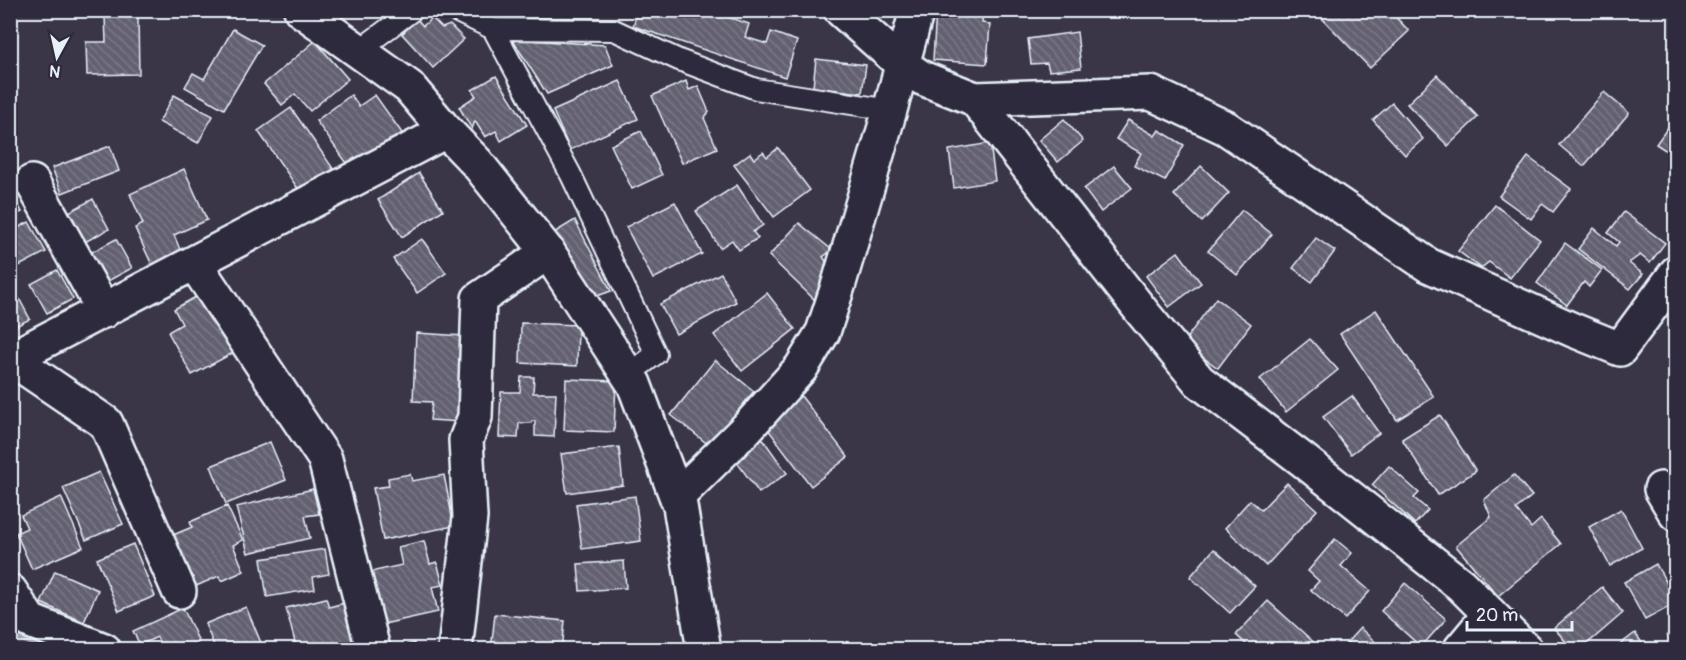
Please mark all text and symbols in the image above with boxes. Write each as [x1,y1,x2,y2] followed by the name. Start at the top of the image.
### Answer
[27,27,87,87] north arrow
[48,60,62,82] text: N
[1467,594,1572,632] scale bar
[1476,604,1518,627] text: 20 m

